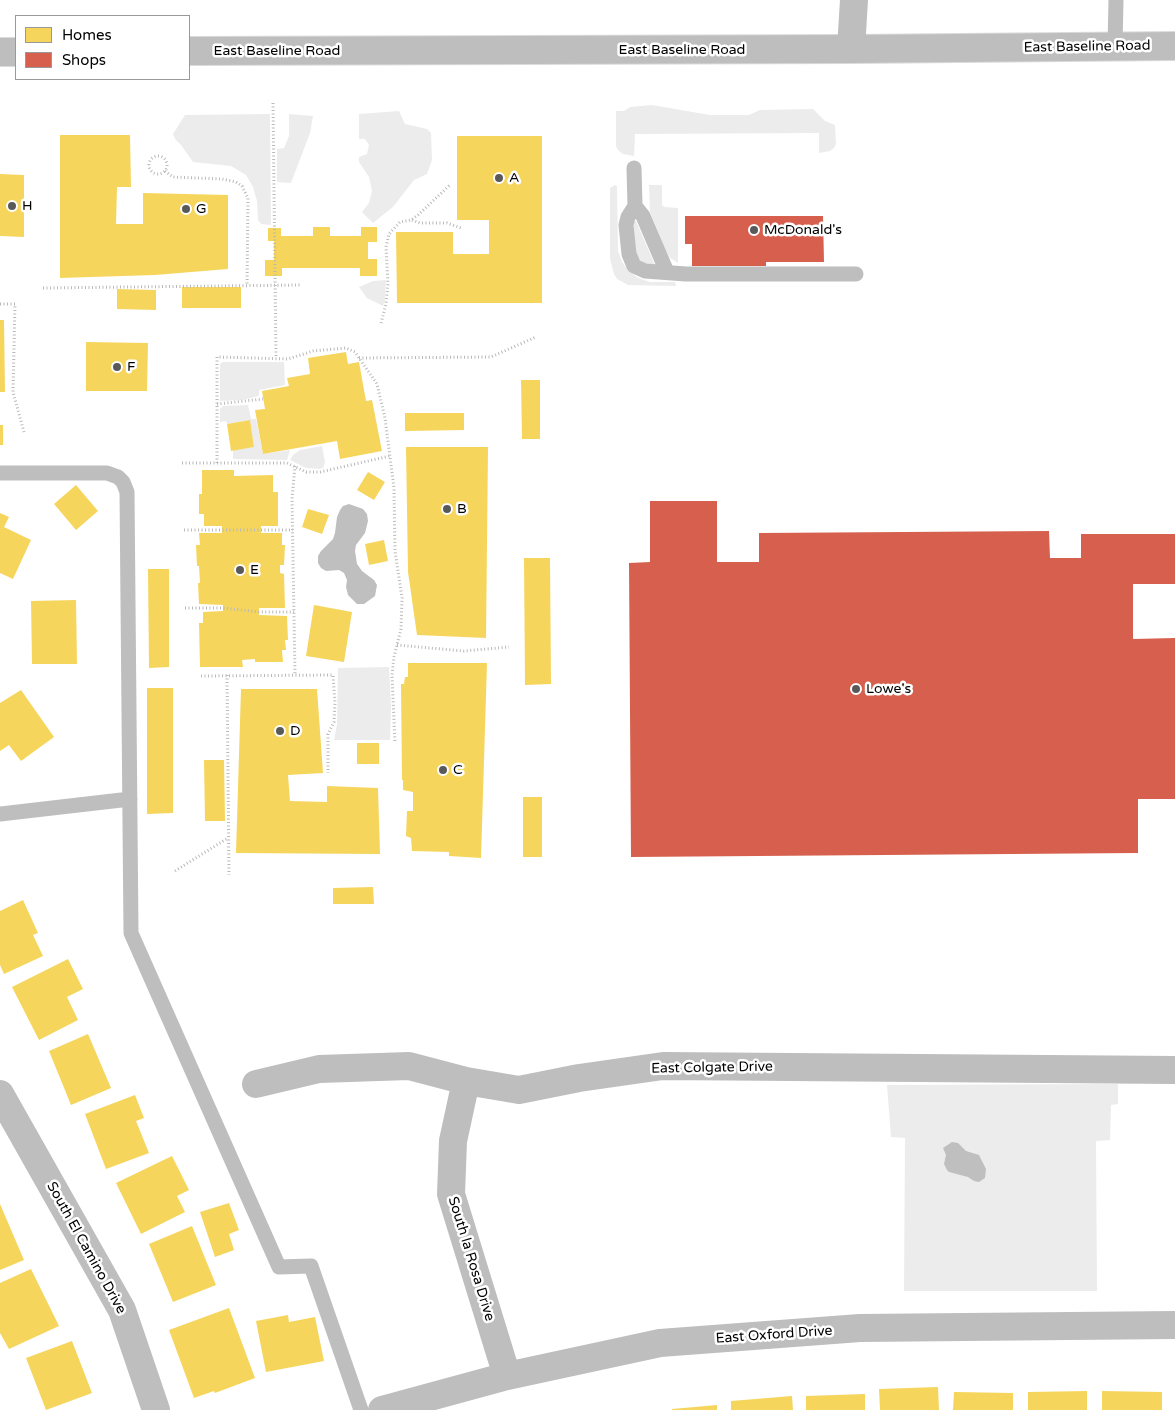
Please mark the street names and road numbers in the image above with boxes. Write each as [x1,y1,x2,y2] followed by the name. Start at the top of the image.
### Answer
[1023,37,1151,57] street label: East Baseline Road
[619,42,745,58] street label: East Baseline Road
[214,43,340,59] street label: East Baseline Road
[651,1059,773,1077] street label: East Colgate Drive
[43,1179,129,1317] street label: South El Camino Drive
[444,1195,498,1323] street label: South la Rosa Drive
[715,1323,833,1347] street label: East Oxford Drive

